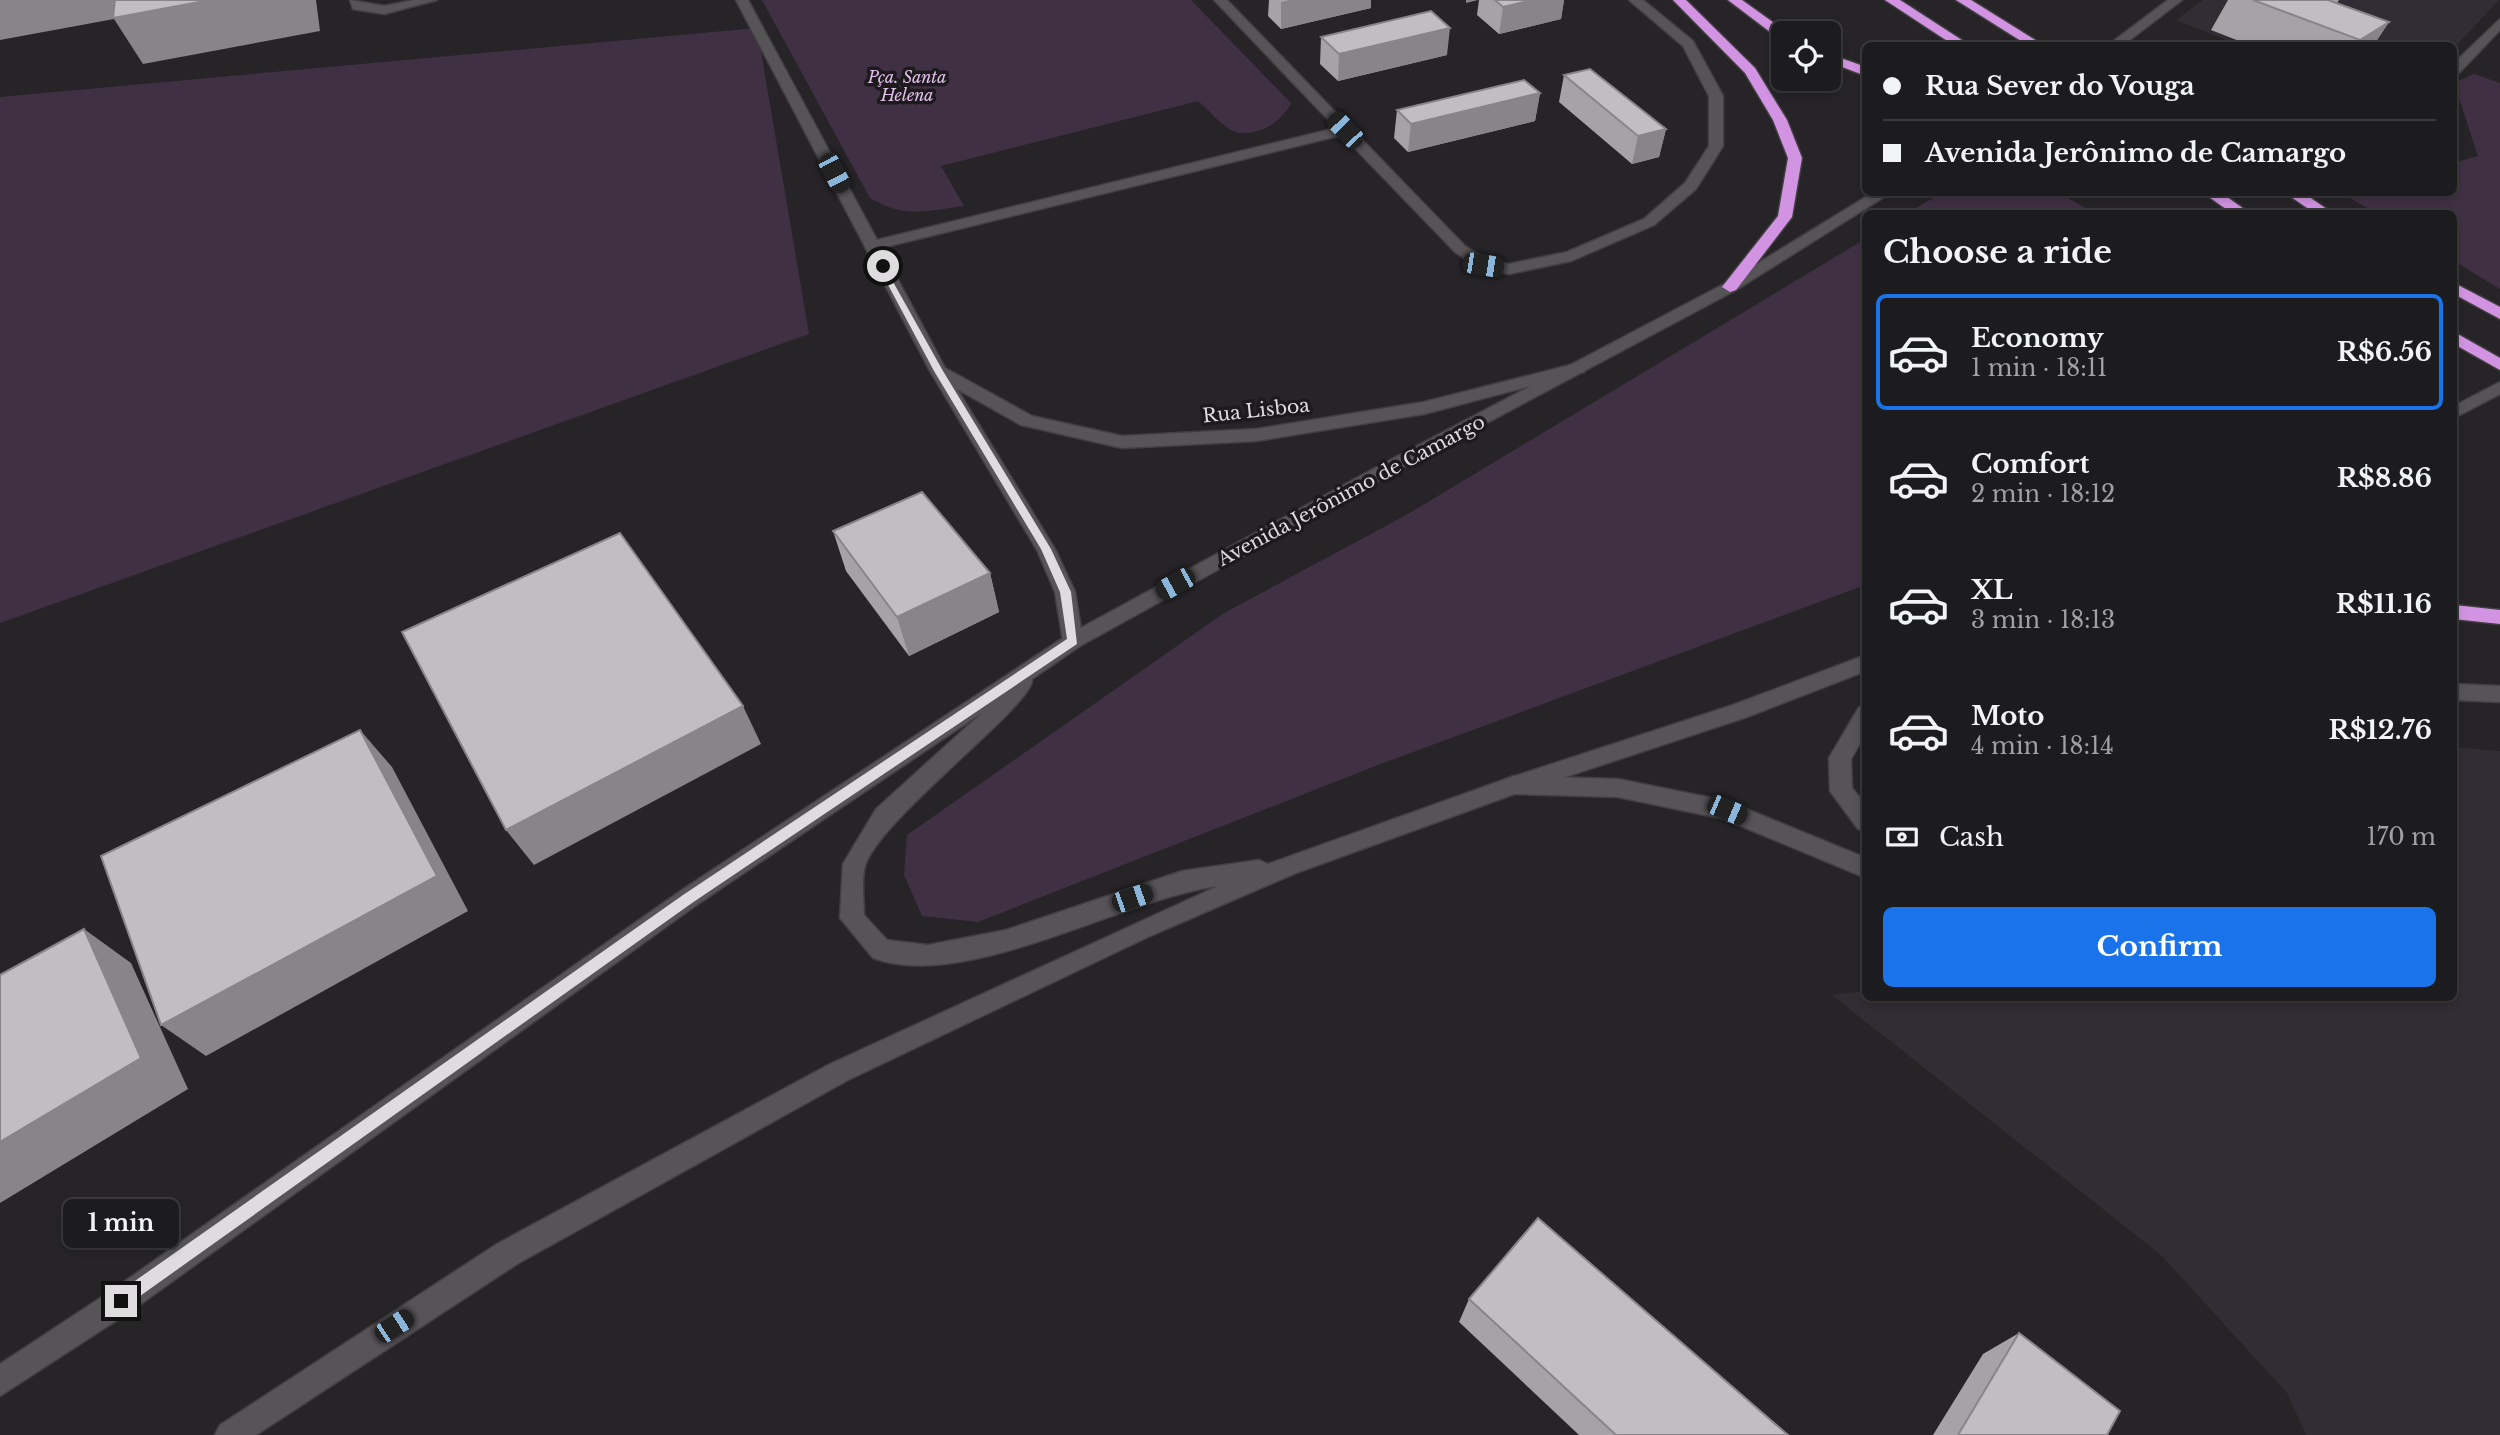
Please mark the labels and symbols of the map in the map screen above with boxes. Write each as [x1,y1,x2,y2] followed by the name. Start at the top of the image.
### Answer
[867,67,946,105] park label: Pça. Santa Helena
[1323,108,1368,152] car
[815,150,854,196] car
[867,250,899,282] route start
[1461,251,1506,279] car
[1201,393,1311,428] street label: Rua Lisboa
[1213,410,1489,571] street label: Avenida Jerônimo de Camargo
[1152,565,1199,603] car
[1704,792,1751,828] car
[1109,881,1156,915] car
[63,1200,179,1248] callout: 1 min
[105,1285,137,1317] route end
[371,1306,418,1346] car

